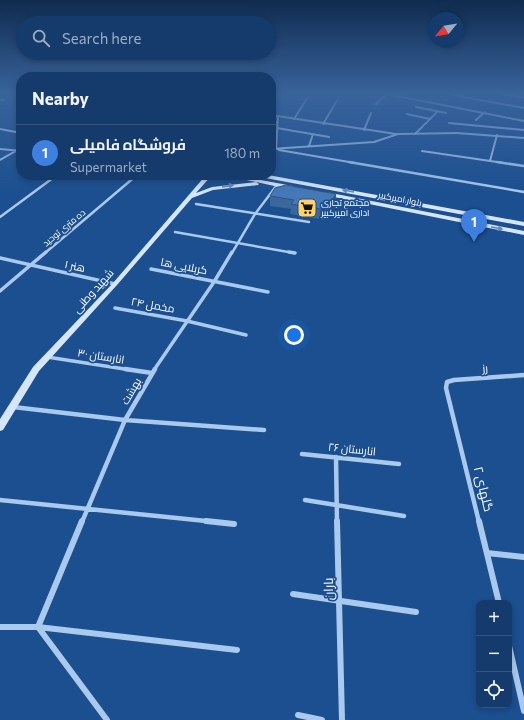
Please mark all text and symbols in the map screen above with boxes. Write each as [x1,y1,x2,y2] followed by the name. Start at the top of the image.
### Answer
[428,12,464,48] north arrow
[16,16,276,60] search box
[30,27,52,49] icon: search
[62,29,141,47] text: Search here
[32,88,89,109] text: Nearby
[70,135,186,153] text: فروشگاه فامیلی
[42,145,48,161] text: 1
[224,145,260,161] text: 180 m
[70,159,147,175] text: Supermarket
[222,183,234,190] one-way arrow
[342,188,354,194] one-way arrow
[376,189,423,208] street label: بلوار امیرکبیر
[296,197,318,219] supermarket icon: مجتمع تجاری اداری امیرکبیر
[320,197,370,218] place label: مجتمع تجاری اداری امیرکبیر
[40,207,87,249] street label: ده متری توحید
[461,209,487,242] pin: 1
[491,225,503,231] one-way arrow
[159,255,209,277] street label: کربلایی ها
[63,257,87,275] street label: هنر ۱
[69,266,117,316] street label: شهید وطنی
[130,294,176,316] street label: مخمل ۲۴
[284,325,304,345] your location
[77,345,125,367] street label: انارستان ۳۰
[481,361,488,375] street label: رز
[118,375,144,407] street label: بهشت
[327,440,377,458] street label: انارستان ۲۶
[471,465,497,513] street label: گلهای ۲
[320,577,336,601] street label: باران
[476,600,512,708] map controls
[476,600,512,636] button: +
[476,636,512,672] button: −
[476,672,512,708] button: locate

